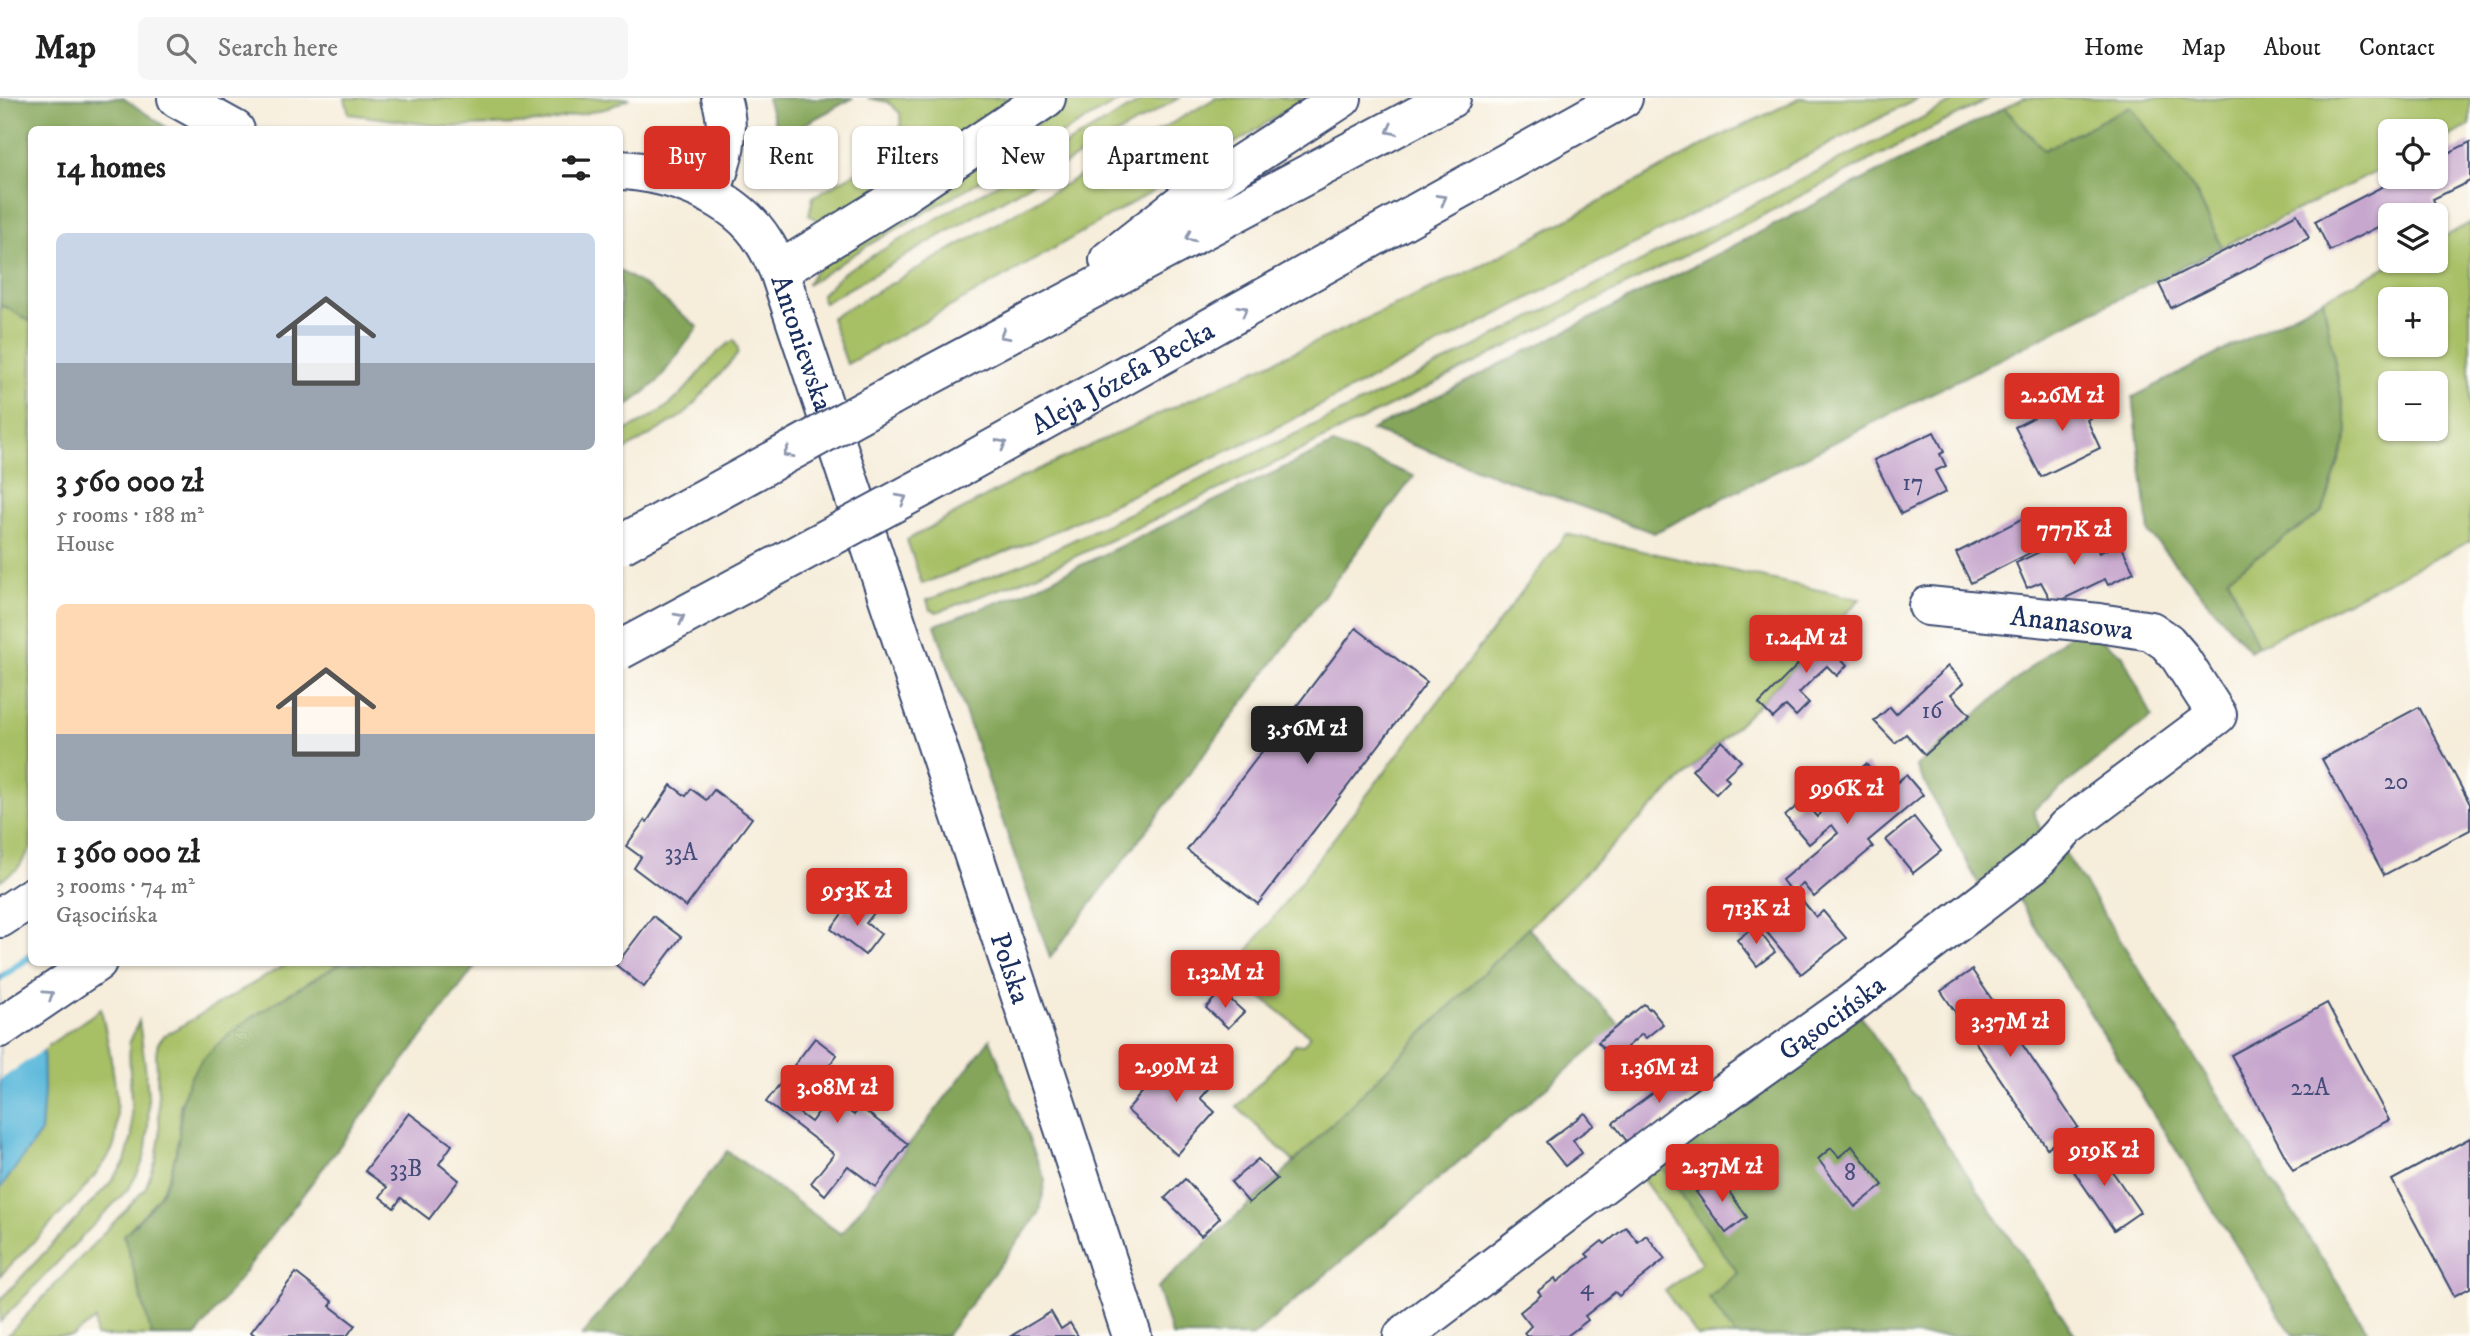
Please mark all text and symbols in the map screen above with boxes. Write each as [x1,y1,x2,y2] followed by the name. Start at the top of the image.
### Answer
[138,17,628,80] search box
[35,28,96,69] text: Map
[162,29,200,67] icon: search
[218,32,338,65] text: Search here
[2084,33,2143,63] text: Home
[2181,33,2226,63] text: Map
[2264,33,2321,63] text: About
[2359,33,2435,63] text: Contact
[2378,119,2448,441] map controls
[2378,119,2448,189] button: locate
[1386,122,1398,135] one-way arrow
[644,126,730,189] chip: Buy
[744,126,838,189] chip: Rent
[852,126,963,189] chip: Filters
[977,126,1069,189] chip: New
[1083,126,1233,189] chip: Apartment
[557,149,595,187] icon: filters
[56,150,166,187] text: 14 homes
[1435,194,1447,207] one-way arrow
[2378,203,2448,273] button: layers
[1185,228,1197,242] one-way arrow
[762,270,840,416] street label: Antoniewska
[263,278,389,404] icon: home
[2378,287,2448,357] button: +
[1236,304,1248,318] one-way arrow
[1025,313,1221,443] street label: Aleja Józefa Becka
[999,327,1011,340] one-way arrow
[2378,371,2448,441] button: −
[1990,374,2134,433] pin: 2.26M zł
[2020,381,2104,410] text: 2.26M zł
[994,439,1007,452] one-way arrow
[783,445,795,458] one-way arrow
[56,464,204,501] text: 3 560 000 zł
[1902,468,1924,498] house number: 17
[895,494,907,507] one-way arrow
[56,501,204,530] text: 5 rooms · 188 m²
[2009,508,2139,567] pin: 777K zł
[2037,515,2111,544] text: 777K zł
[56,530,114,559] text: House
[2008,599,2135,648] street label: Ananasowa
[672,613,685,626] one-way arrow
[1734,616,1878,675] pin: 1.24M zł
[1765,623,1847,652] text: 1.24M zł
[263,649,389,775] icon: home
[1921,696,1944,726] house number: 16
[1235,706,1379,766] pin: 3.56M zł
[1267,714,1347,743] text: 3.56M zł
[1782,766,1912,826] pin: 996K zł
[2384,767,2408,797] house number: 20
[1811,774,1883,803] text: 996K zł
[56,835,200,872] text: 1 360 000 zł
[664,838,698,868] house number: 33A
[792,868,922,928] pin: 953K zł
[56,872,195,901] text: 3 rooms · 74 m²
[822,876,892,905] text: 953K zł
[1691,886,1821,946] pin: 713K zł
[1722,894,1790,923] text: 713K zł
[56,901,157,930] text: Gąsocińska
[982,928,1038,1008] street label: Polska
[1153,950,1297,1010] pin: 1.32M zł
[1187,958,1263,987] text: 1.32M zł
[1772,968,1893,1069] street label: Gąsocińska
[41,990,54,1003] one-way arrow
[1938,1000,2082,1059] pin: 3.37M zł
[1971,1007,2049,1036] text: 3.37M zł
[1104,1044,1248,1104] pin: 2.99M zł
[1587,1046,1731,1105] pin: 1.36M zł
[1135,1052,1217,1081] text: 2.99M zł
[1620,1053,1698,1082] text: 1.36M zł
[765,1066,909,1125] pin: 3.08M zł
[797,1073,877,1102] text: 3.08M zł
[2291,1073,2330,1103] house number: 22A
[2039,1128,2169,1188] pin: 919K zł
[2069,1136,2139,1165] text: 919K zł
[1650,1144,1794,1204] pin: 2.37M zł
[1682,1152,1762,1181] text: 2.37M zł
[389,1154,423,1184] house number: 33B
[1844,1158,1856,1188] house number: 8
[1580,1272,1595,1302] house number: 4

